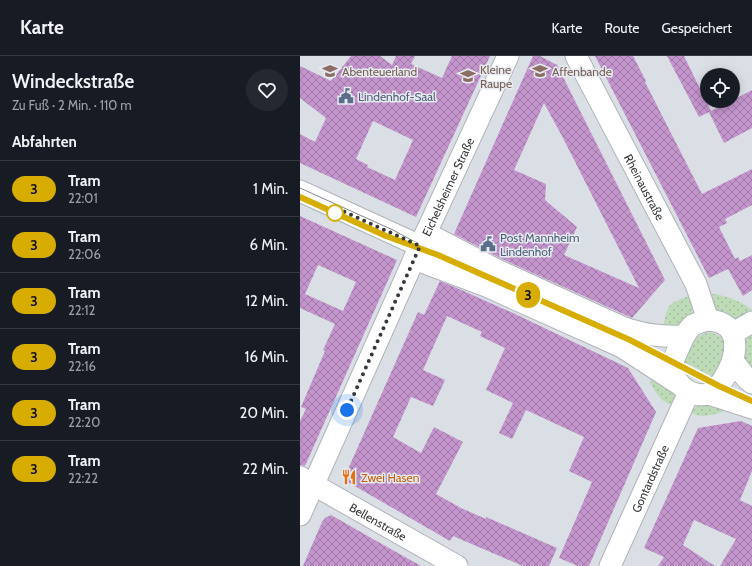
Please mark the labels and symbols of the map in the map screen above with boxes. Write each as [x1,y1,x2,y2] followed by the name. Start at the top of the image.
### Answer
[321,62,339,80] school or university icon: Abenteuerland
[480,62,512,91] place label: Kleine Raupe
[531,62,549,80] school or university icon: Affenbande
[342,64,417,79] place label: Abenteuerland
[552,64,612,79] place label: Affenbande
[459,67,477,85] school or university icon: Kleine Raupe
[337,87,355,105] public building icon: Lindenhof-Saal
[358,89,436,104] place label: Lindenhof-Saal
[418,135,477,238] street label: Eichelsheimer Straße
[621,151,668,223] street label: Rheinaustraße
[326,204,344,222] unlabelled marker
[500,230,580,259] place label: Post Mannheim Lindenhof
[479,235,497,253] public building icon: Post Mannheim Lindenhof
[515,282,541,308] line badge: 3
[337,400,357,420] your location
[628,442,672,515] street label: Gontardstraße
[340,468,358,486] restaurant icon: Zwei Hasen
[361,470,420,485] place label: Zwei Hasen
[347,499,410,544] street label: Bellenstraße

